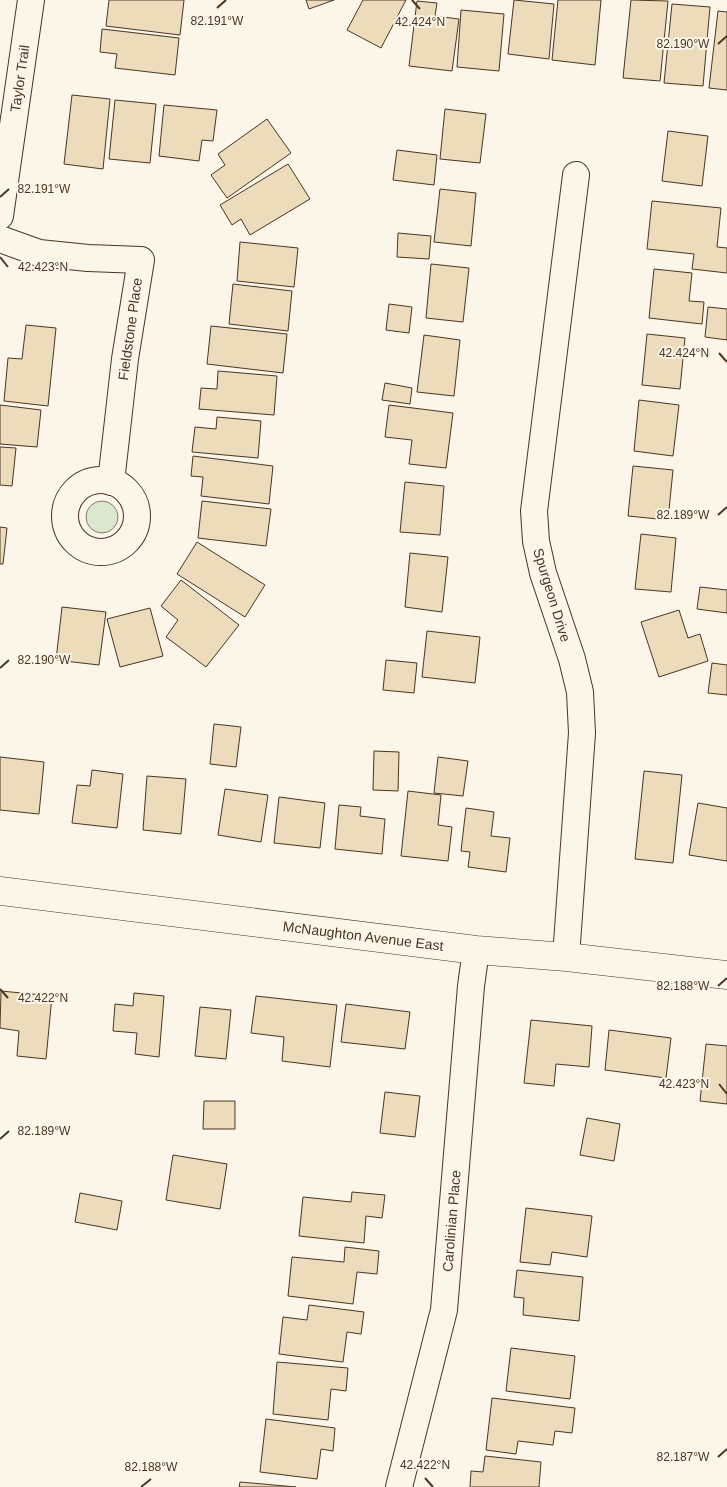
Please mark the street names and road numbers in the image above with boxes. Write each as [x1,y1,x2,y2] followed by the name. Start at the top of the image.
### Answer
[7,44,32,113] street label: Taylor Trail
[115,276,145,381] street label: Fieldstone Place
[530,546,574,644] street label: Spurgeon Drive
[282,918,445,954] street label: McNaughton Avenue East
[439,1169,464,1272] street label: Carolinian Place

